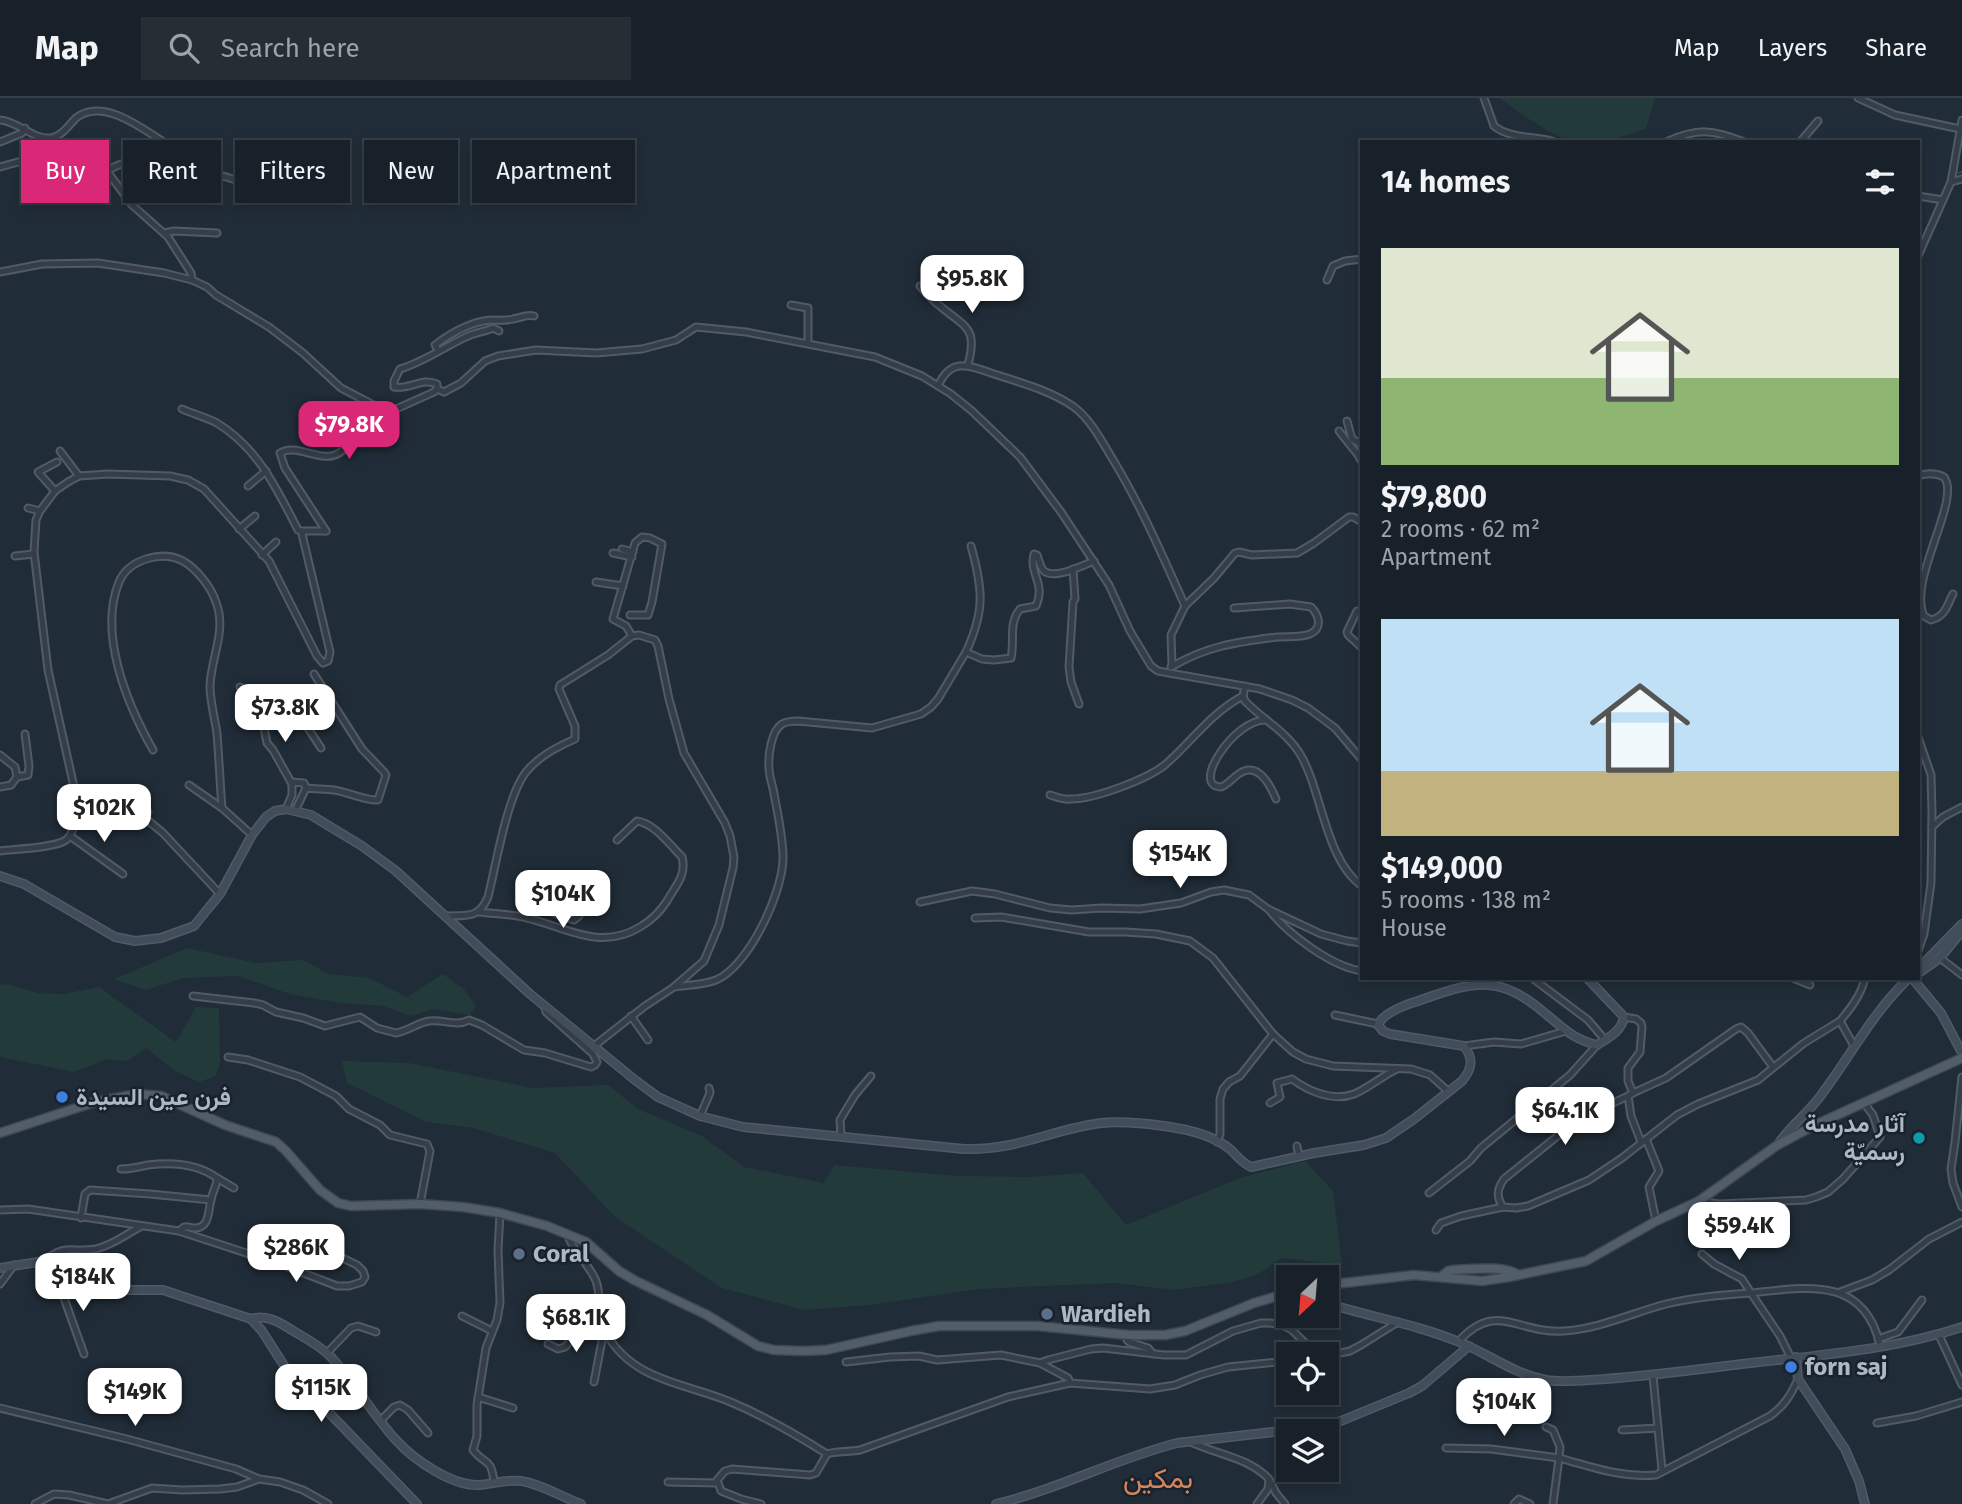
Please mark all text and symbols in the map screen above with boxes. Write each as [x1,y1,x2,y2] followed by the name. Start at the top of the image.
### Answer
[141,17,631,80] search box
[35,28,99,68] text: Map
[165,29,203,67] icon: search
[221,33,360,64] text: Search here
[1674,34,1720,62] text: Map
[1758,34,1827,62] text: Layers
[1865,34,1927,62] text: Share
[21,140,109,203] chip: Buy
[123,140,221,203] chip: Rent
[235,140,350,203] chip: Filters
[364,140,458,203] chip: New
[472,140,635,203] chip: Apartment
[1861,163,1899,201] icon: filters
[1381,164,1510,200] text: 14 homes
[915,256,1029,315] pin: $95.8K
[937,264,1007,292] text: $95.8K
[1577,294,1703,420] icon: home
[292,402,406,461] pin: $79.8K
[315,410,383,438] text: $79.8K
[1381,479,1487,515] text: $79,800
[1381,515,1540,543] text: 2 rooms · 62 m²
[1381,543,1491,571] text: Apartment
[1577,665,1703,791] icon: home
[228,684,342,744] pin: $73.8K
[251,693,319,721] text: $73.8K
[55,784,153,844] pin: $102K
[73,793,135,821] text: $102K
[1131,830,1229,890] pin: $154K
[1149,839,1211,867] text: $154K
[1381,850,1503,886] text: $149,000
[514,870,612,930] pin: $104K
[531,879,595,907] text: $104K
[1381,886,1551,914] text: 5 rooms · 138 m²
[1381,914,1447,942] text: House
[76,1083,231,1112] place label: فرن عين السيدة
[1508,1088,1622,1147] pin: $64.1K
[54,1089,70,1105] marker: فرن عين السيدة
[1531,1096,1599,1124] text: $64.1K
[1805,1110,1907,1167] place label: آثار مدرسة رسميّة
[1911,1130,1927,1146] marker: آثار مدرسة رسميّة
[1682,1202,1796,1262] pin: $59.4K
[1704,1211,1774,1239] text: $59.4K
[247,1224,345,1284] pin: $286K
[263,1233,329,1261] text: $286K
[533,1240,590,1268] place label: Coral
[511,1246,527,1262] marker: Coral
[34,1254,132,1313] pin: $184K
[51,1262,115,1290] text: $184K
[1276,1265,1339,1328] north arrow
[1276,1265,1339,1482] map controls
[519,1294,633,1354] pin: $68.1K
[1061,1300,1151,1328] place label: Wardieh
[542,1303,610,1331] text: $68.1K
[1039,1306,1055,1322] marker: Wardieh
[1276,1342,1339,1405] button: locate
[1805,1353,1888,1381] place label: forn saj
[1783,1359,1799,1375] marker: forn saj
[272,1364,370,1424] pin: $115K
[86,1368,184,1428] pin: $149K
[291,1373,351,1401] text: $115K
[104,1377,166,1405] text: $149K
[1455,1378,1553,1438] pin: $104K
[1472,1387,1536,1415] text: $104K
[1276,1419,1339,1482] button: layers
[1123,1462,1193,1495] district label: بمكين

